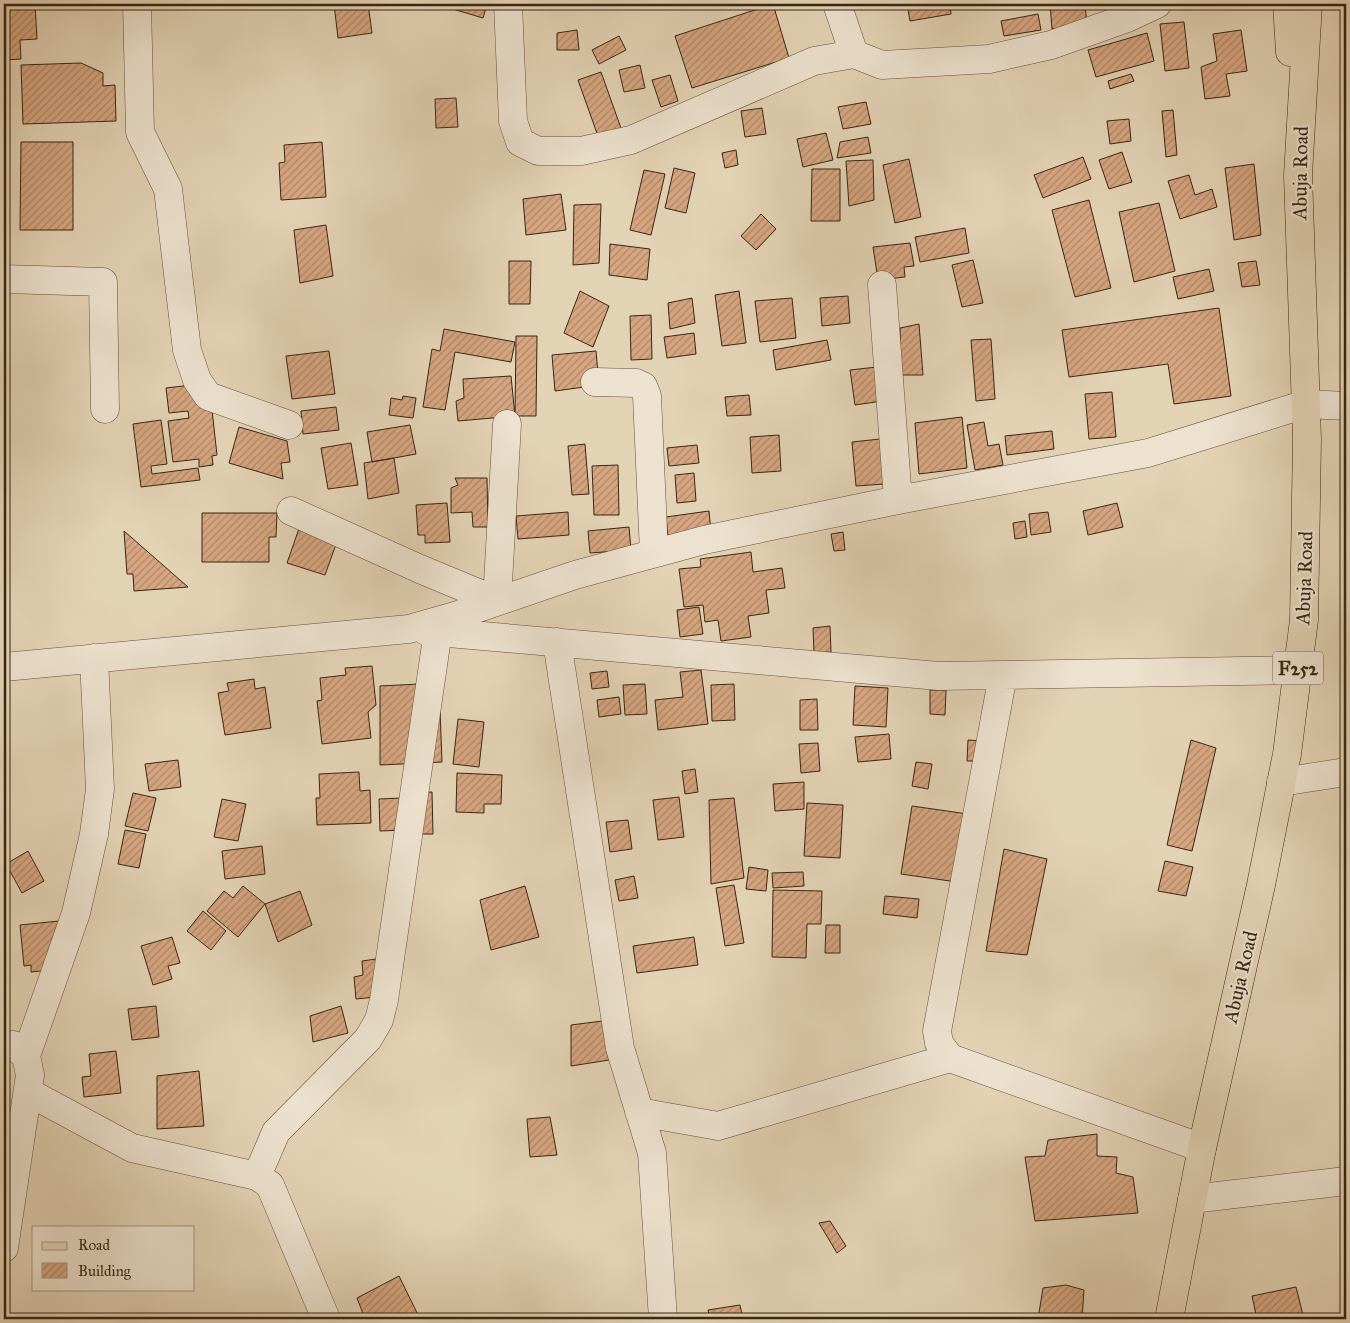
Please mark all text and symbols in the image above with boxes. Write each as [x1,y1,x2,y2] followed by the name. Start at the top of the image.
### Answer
[1287,126,1313,221] street label: Abuja Road
[1290,531,1318,626] street label: Abuja Road
[1273,651,1323,684] road number: F252
[1218,928,1262,1026] street label: Abuja Road
[32,1226,195,1290] legend
[78,1236,110,1254] text: Road
[78,1262,132,1280] text: Building

